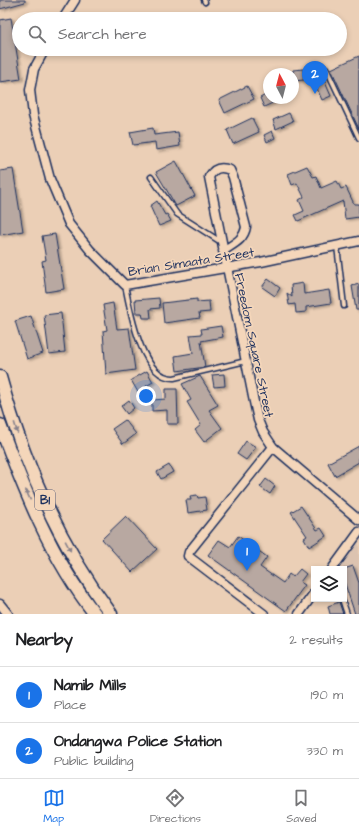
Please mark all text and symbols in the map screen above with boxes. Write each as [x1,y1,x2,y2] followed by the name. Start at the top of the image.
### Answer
[12,12,347,56] search box
[26,23,48,45] icon: search
[58,24,147,45] text: Search here
[302,61,328,94] pin: 2
[263,68,299,104] north arrow
[127,243,256,281] street label: Brian Simaata Street
[230,271,278,420] street label: Freedom Square Street
[136,386,156,406] your location
[13,422,19,434] one-way arrow
[25,489,31,500] one-way arrow
[35,490,55,510] road number: B1
[234,538,260,571] pin: 1
[65,540,71,552] one-way arrow
[311,566,347,602] map controls
[311,566,347,602] button: layers
[16,628,73,652] text: Nearby
[289,631,343,649] text: 2 results
[54,675,126,696] text: Namib Mills
[28,686,30,704] text: 1
[310,686,343,704] text: 190 m
[54,696,86,714] text: Place
[54,731,222,752] text: Ondangwa Police Station
[25,742,33,760] text: 2
[306,742,343,760] text: 330 m
[54,752,133,770] text: Public building
[43,787,65,826] tab: Map
[150,787,201,826] tab: Directions
[286,787,316,826] tab: Saved

